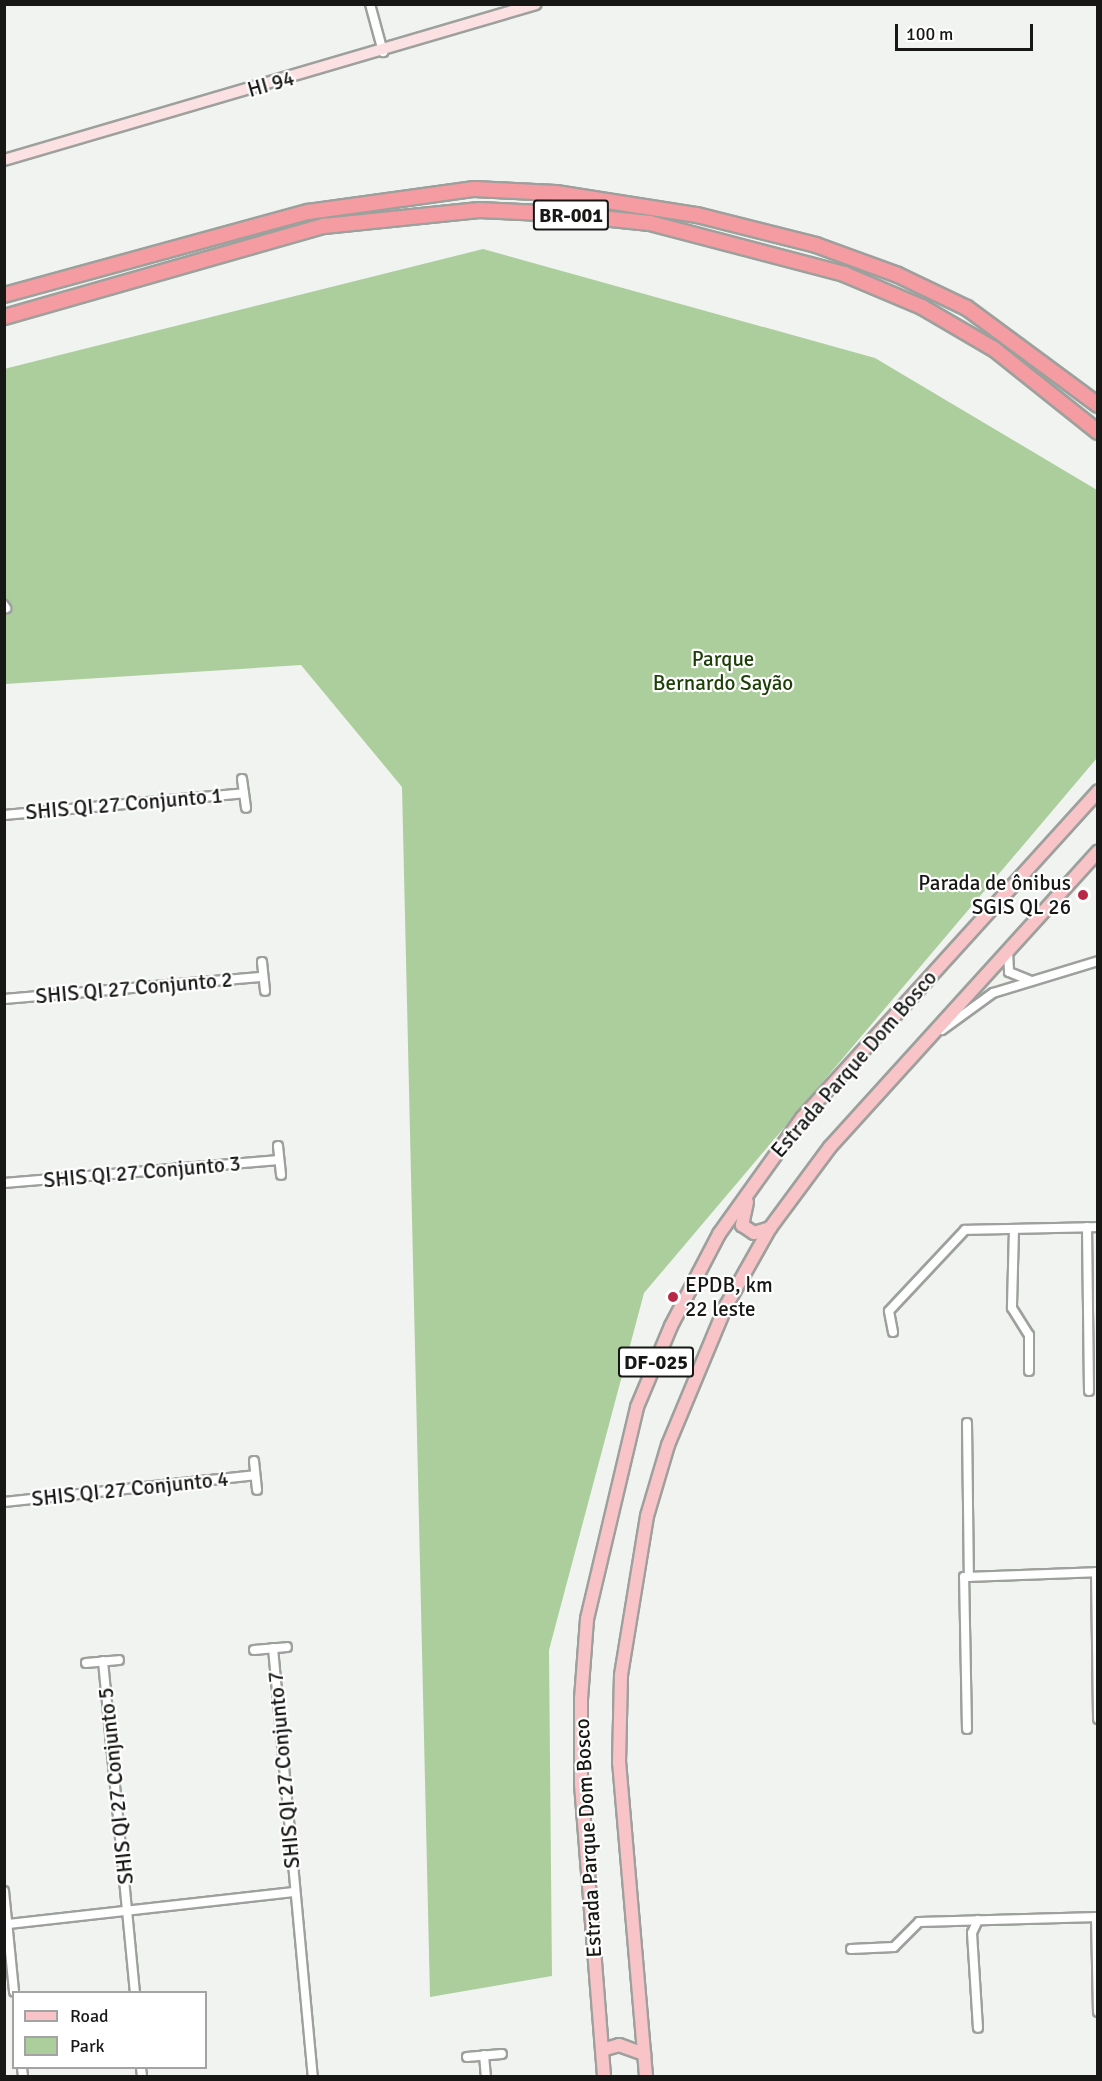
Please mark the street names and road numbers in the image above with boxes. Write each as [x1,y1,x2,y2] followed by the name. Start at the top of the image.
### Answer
[245,65,297,103] street label: HI 94
[532,198,610,232] road number: BR-001
[24,783,224,825] street label: SHIS QI 27 Conjunto 1
[766,965,942,1163] street label: Estrada Parque Dom Bosco
[34,967,234,1009] street label: SHIS QI 27 Conjunto 2
[42,1151,242,1193] street label: SHIS QI 27 Conjunto 3
[617,1345,695,1379] road number: DF-025
[30,1466,230,1512] street label: SHIS QI 27 Conjunto 4
[263,1670,305,1870] street label: SHIS QI 27 Conjunto 7
[93,1686,139,1886] street label: SHIS QI 27 Conjunto 5
[569,1718,607,1958] street label: Estrada Parque Dom Bosco

